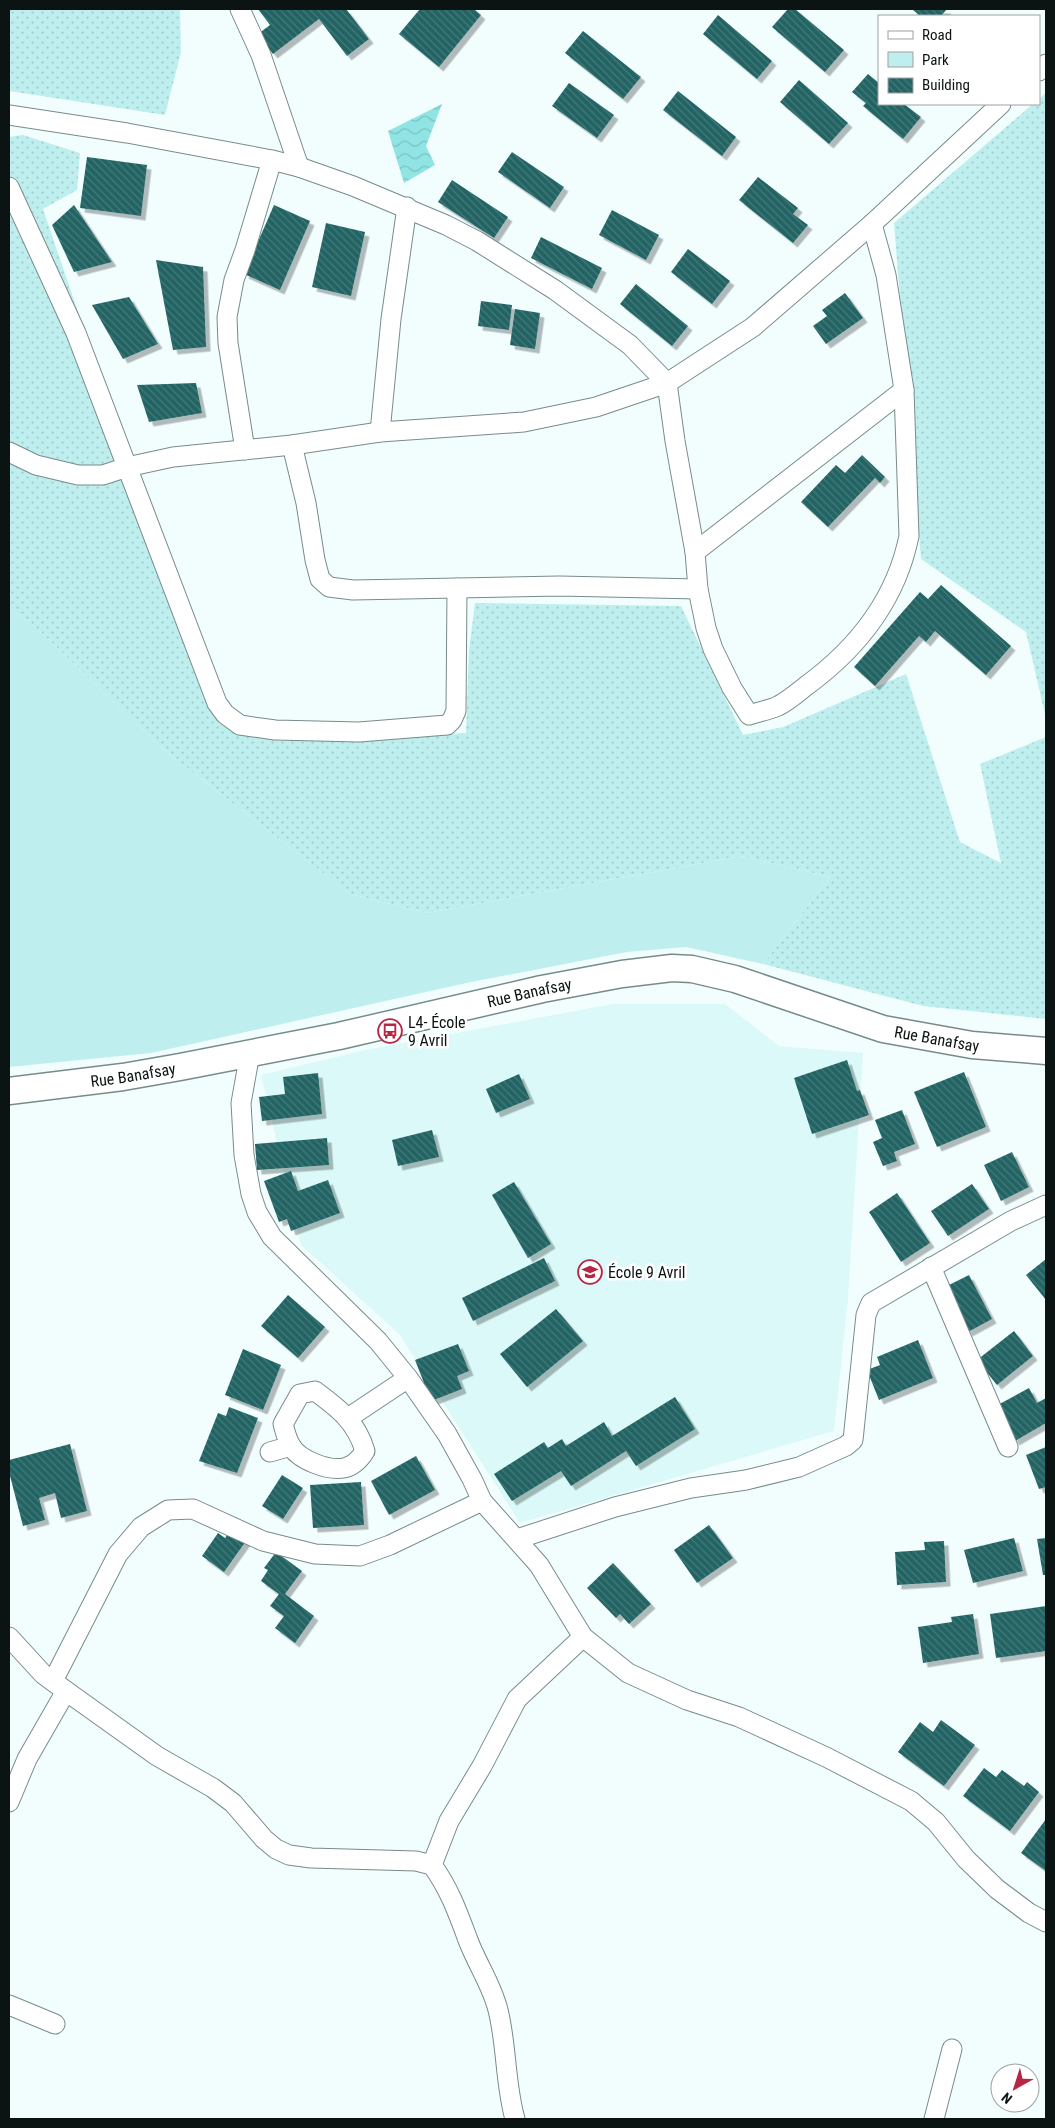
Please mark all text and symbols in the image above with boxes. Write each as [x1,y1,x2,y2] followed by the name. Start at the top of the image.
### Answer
[878,15,1040,105] legend
[922,26,952,44] text: Road
[922,51,949,69] text: Park
[922,76,970,94] text: Building
[485,975,573,1011] street label: Rue Banafsay
[408,1013,466,1050] place label: L4- École 9 Avril
[377,1018,403,1044] bus stop icon: L4- École 9 Avril
[893,1022,980,1056] street label: Rue Banafsay
[89,1059,177,1091] street label: Rue Banafsay
[577,1259,603,1285] school or university icon: École 9 Avril
[608,1263,686,1282] place label: École 9 Avril
[990,2063,1040,2113] north arrow
[998,2089,1015,2107] text: N

